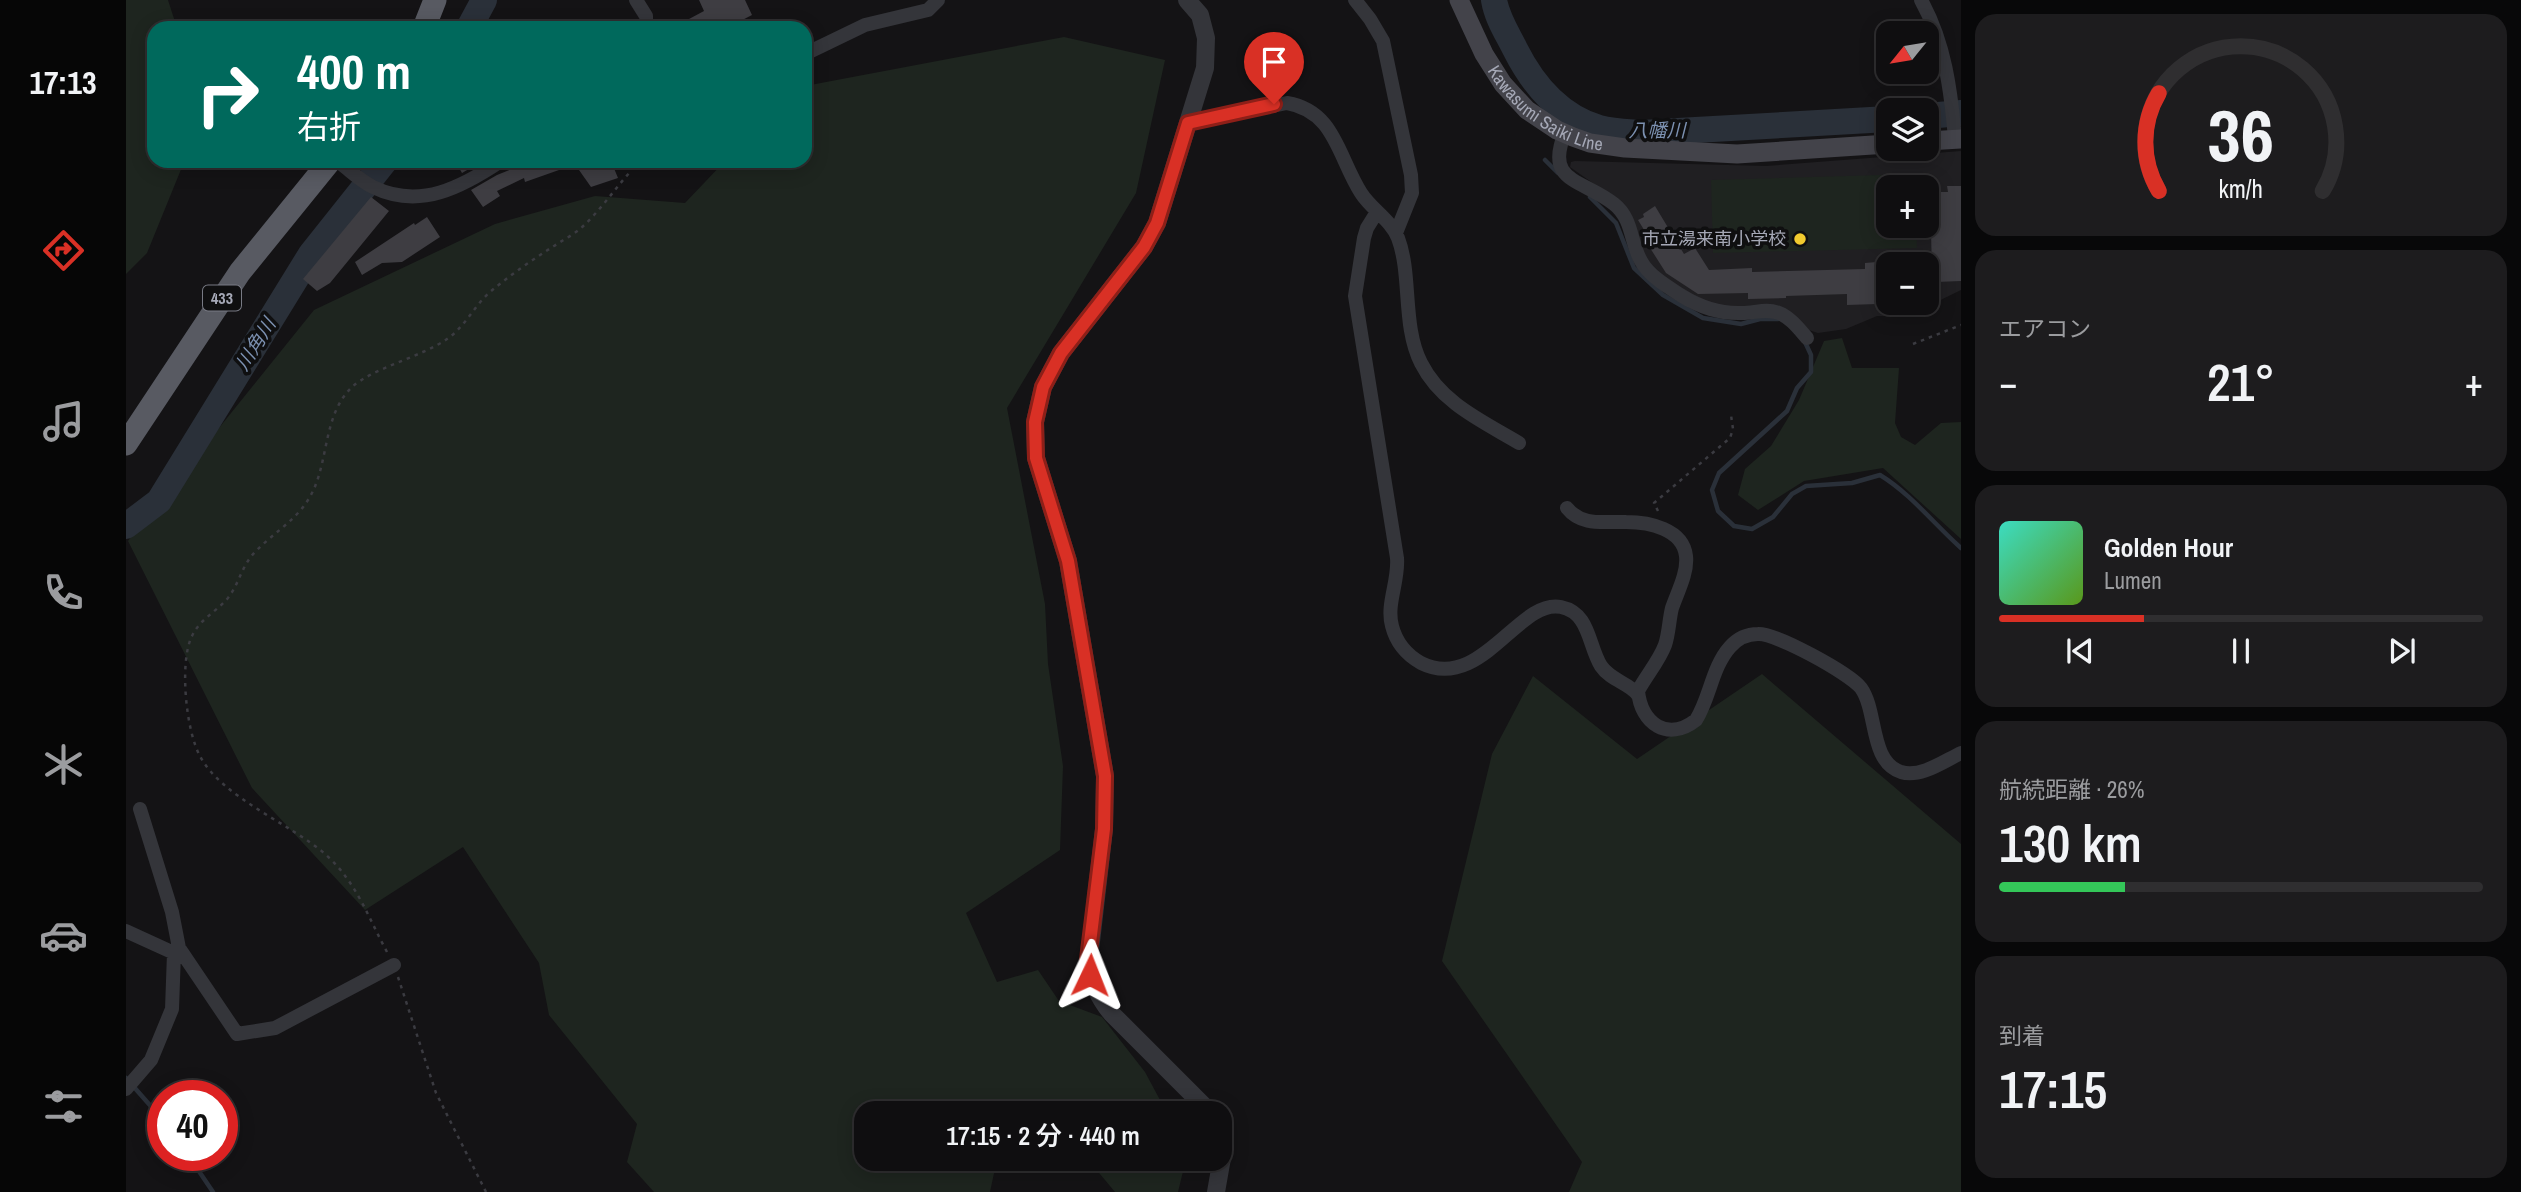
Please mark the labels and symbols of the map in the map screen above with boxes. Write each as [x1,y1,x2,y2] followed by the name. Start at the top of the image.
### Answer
[1876,21,1939,84] north arrow
[1244,32,1304,104] pin
[1482,60,1605,157] street label: Kawasumi Saiki Line
[1628,117,1687,143] water label: 八幡川
[1642,226,1786,251] place label: 市立湯来南小学校
[1792,231,1808,247] marker: 市立湯来南小学校
[203,286,241,310] road number: 433
[229,311,282,375] water label: 川角川
[1053,938,1127,1012] position arrow
[147,1080,238,1171] speed limit sign: 40

